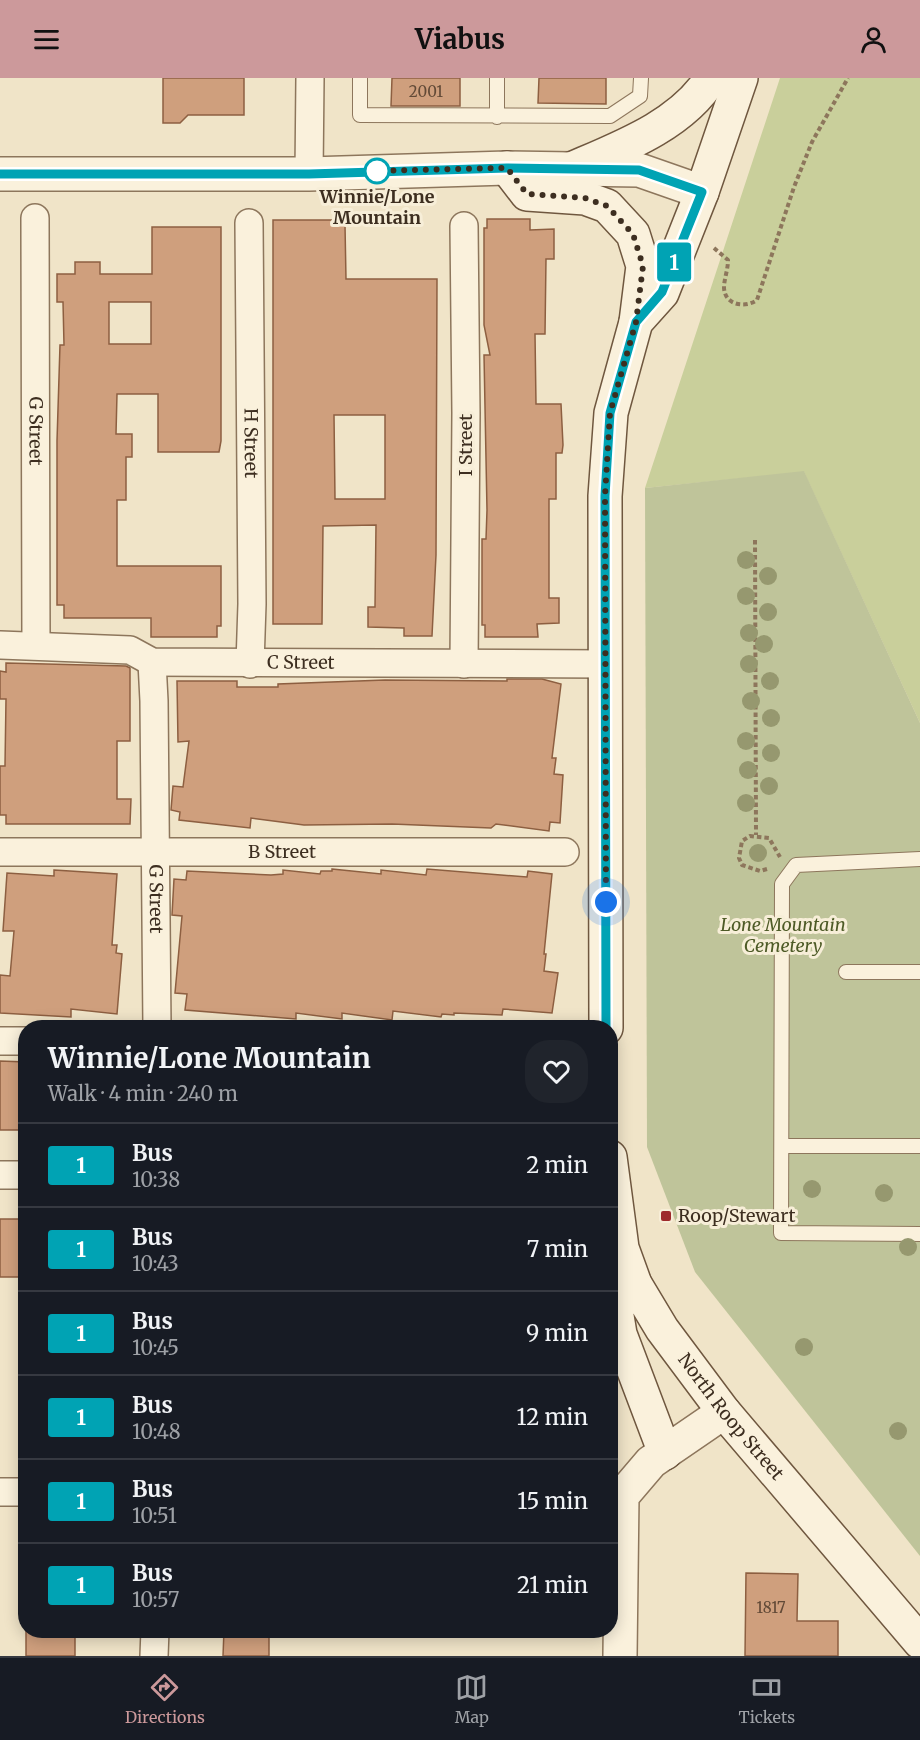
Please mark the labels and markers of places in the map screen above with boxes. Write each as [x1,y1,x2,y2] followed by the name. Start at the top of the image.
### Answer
[364,158,390,184] marker: Winnie/Lone Mountain
[318,185,435,229] place label: Winnie/Lone Mountain
[678,1204,795,1227] place label: Roop/Stewart
[659,1209,673,1223] marker: Roop/Stewart

